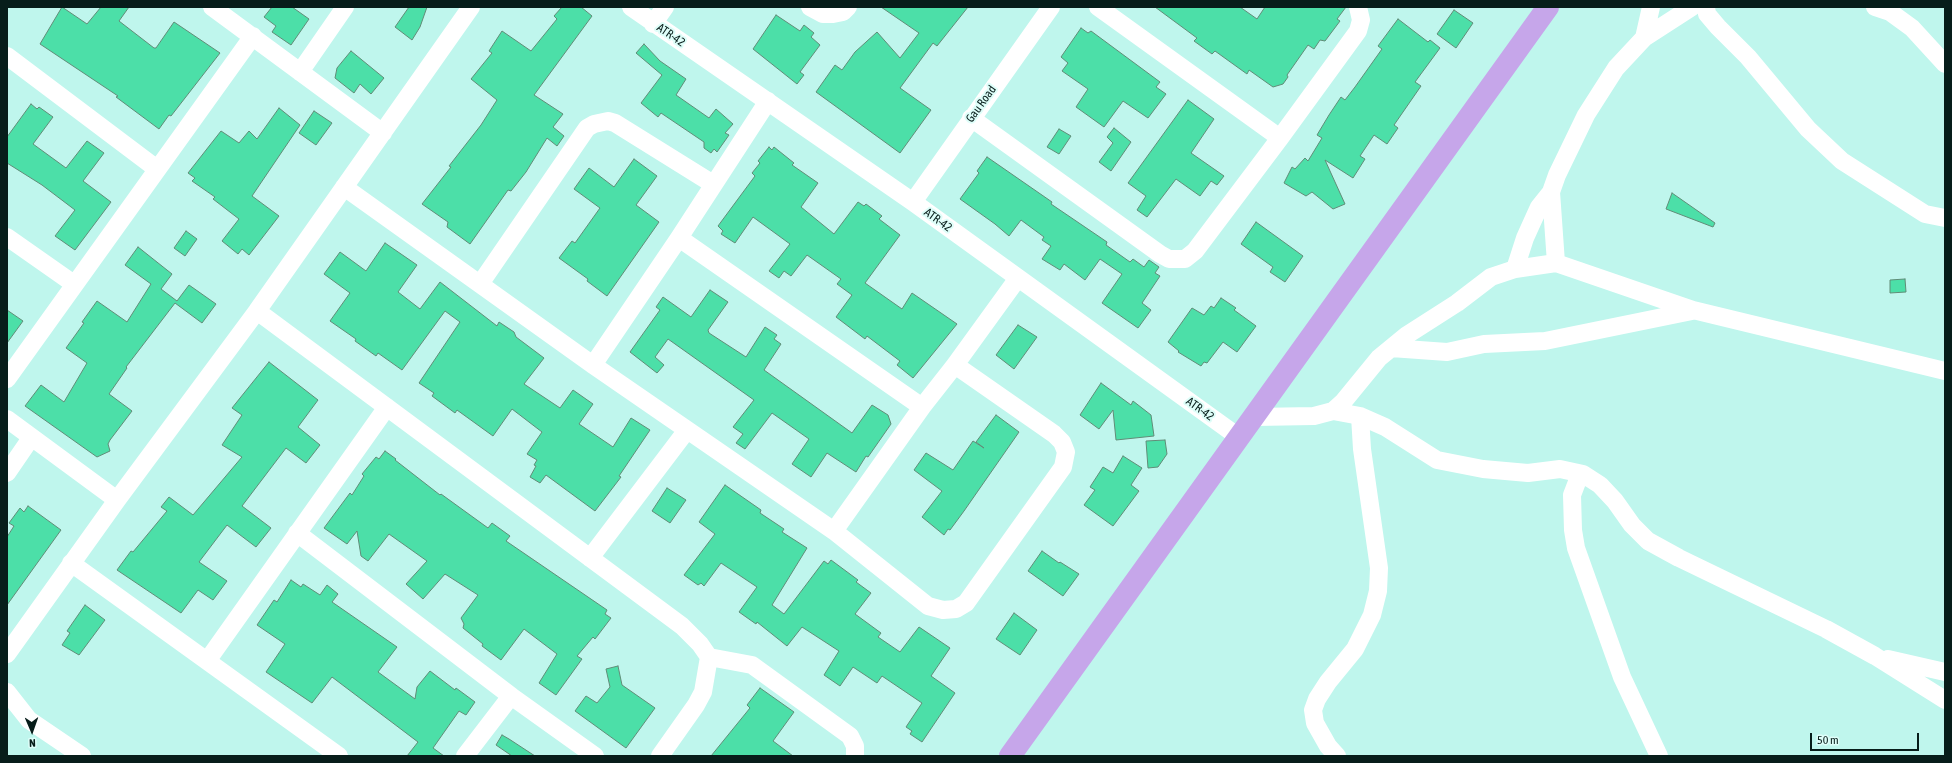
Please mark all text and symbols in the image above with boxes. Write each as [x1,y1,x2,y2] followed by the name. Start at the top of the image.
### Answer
[654,20,688,50] street label: ATR-42
[963,83,999,125] street label: Gau Road
[921,205,955,235] street label: ATR-42
[1183,394,1217,424] street label: ATR-42
[12,711,52,751] north arrow
[1812,725,1921,751] scale bar
[1817,733,1839,747] text: 50 m
[29,737,36,749] text: N

